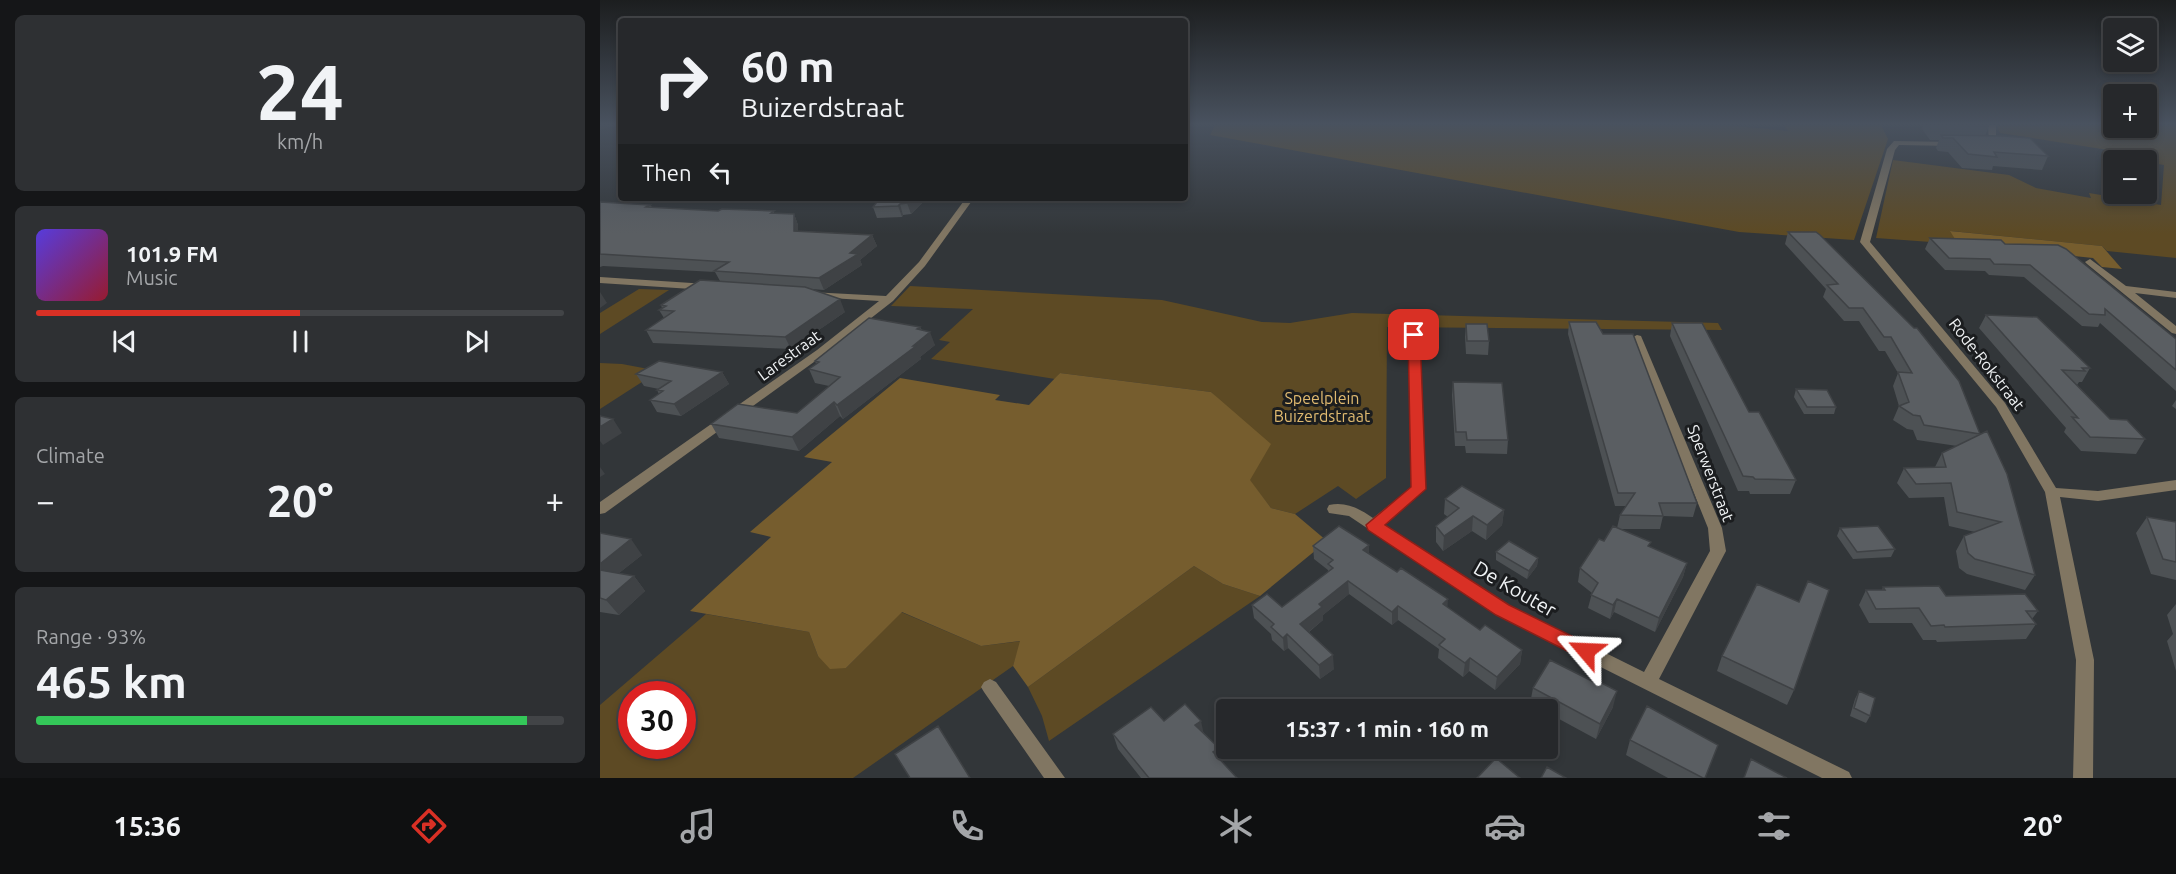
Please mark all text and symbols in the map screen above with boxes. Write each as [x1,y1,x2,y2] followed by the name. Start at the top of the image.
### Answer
[2103,18,2157,204] map controls
[2103,18,2157,72] button: layers
[642,42,720,120] icon: right
[741,43,835,90] text: 60 m
[256,47,344,135] text: 24
[2103,84,2157,138] button: +
[741,92,904,122] text: Buizerdstraat
[277,130,323,153] text: km/h
[2103,150,2157,204] button: −
[704,156,737,189] icon: left
[642,160,692,185] text: Then
[126,241,218,266] text: 101.9 FM
[126,266,178,289] text: Music
[1388,309,1439,360] pin
[1946,315,2029,414] street label: Rode-Rokstraat
[1397,318,1430,351] icon: arrive
[108,325,141,358] icon: previous
[284,325,317,358] icon: pause
[460,325,493,358] icon: next
[754,326,825,384] street label: Larestraat
[1274,389,1371,425] park label: Speelplein Buizerdstraat
[1684,422,1738,525] street label: Sperwerstraat
[36,444,105,467] text: Climate
[267,475,333,526] text: 20°
[36,482,55,519] text: −
[545,482,564,519] text: +
[1470,556,1561,622] street label: De Kouter
[1554,619,1618,683] position arrow
[36,625,146,648] text: Range · 93%
[36,656,187,707] text: 465 km
[618,681,696,759] speed limit sign: 30
[1285,716,1489,741] text: 15:37 · 1 min · 160 m
[408,805,450,847] icon: directions
[677,805,719,847] icon: music
[946,805,988,847] icon: phone
[1215,805,1257,847] icon: climate
[1484,805,1526,847] icon: car
[1753,805,1795,847] icon: filters
[114,811,181,841] text: 15:36
[2022,811,2062,841] text: 20°

